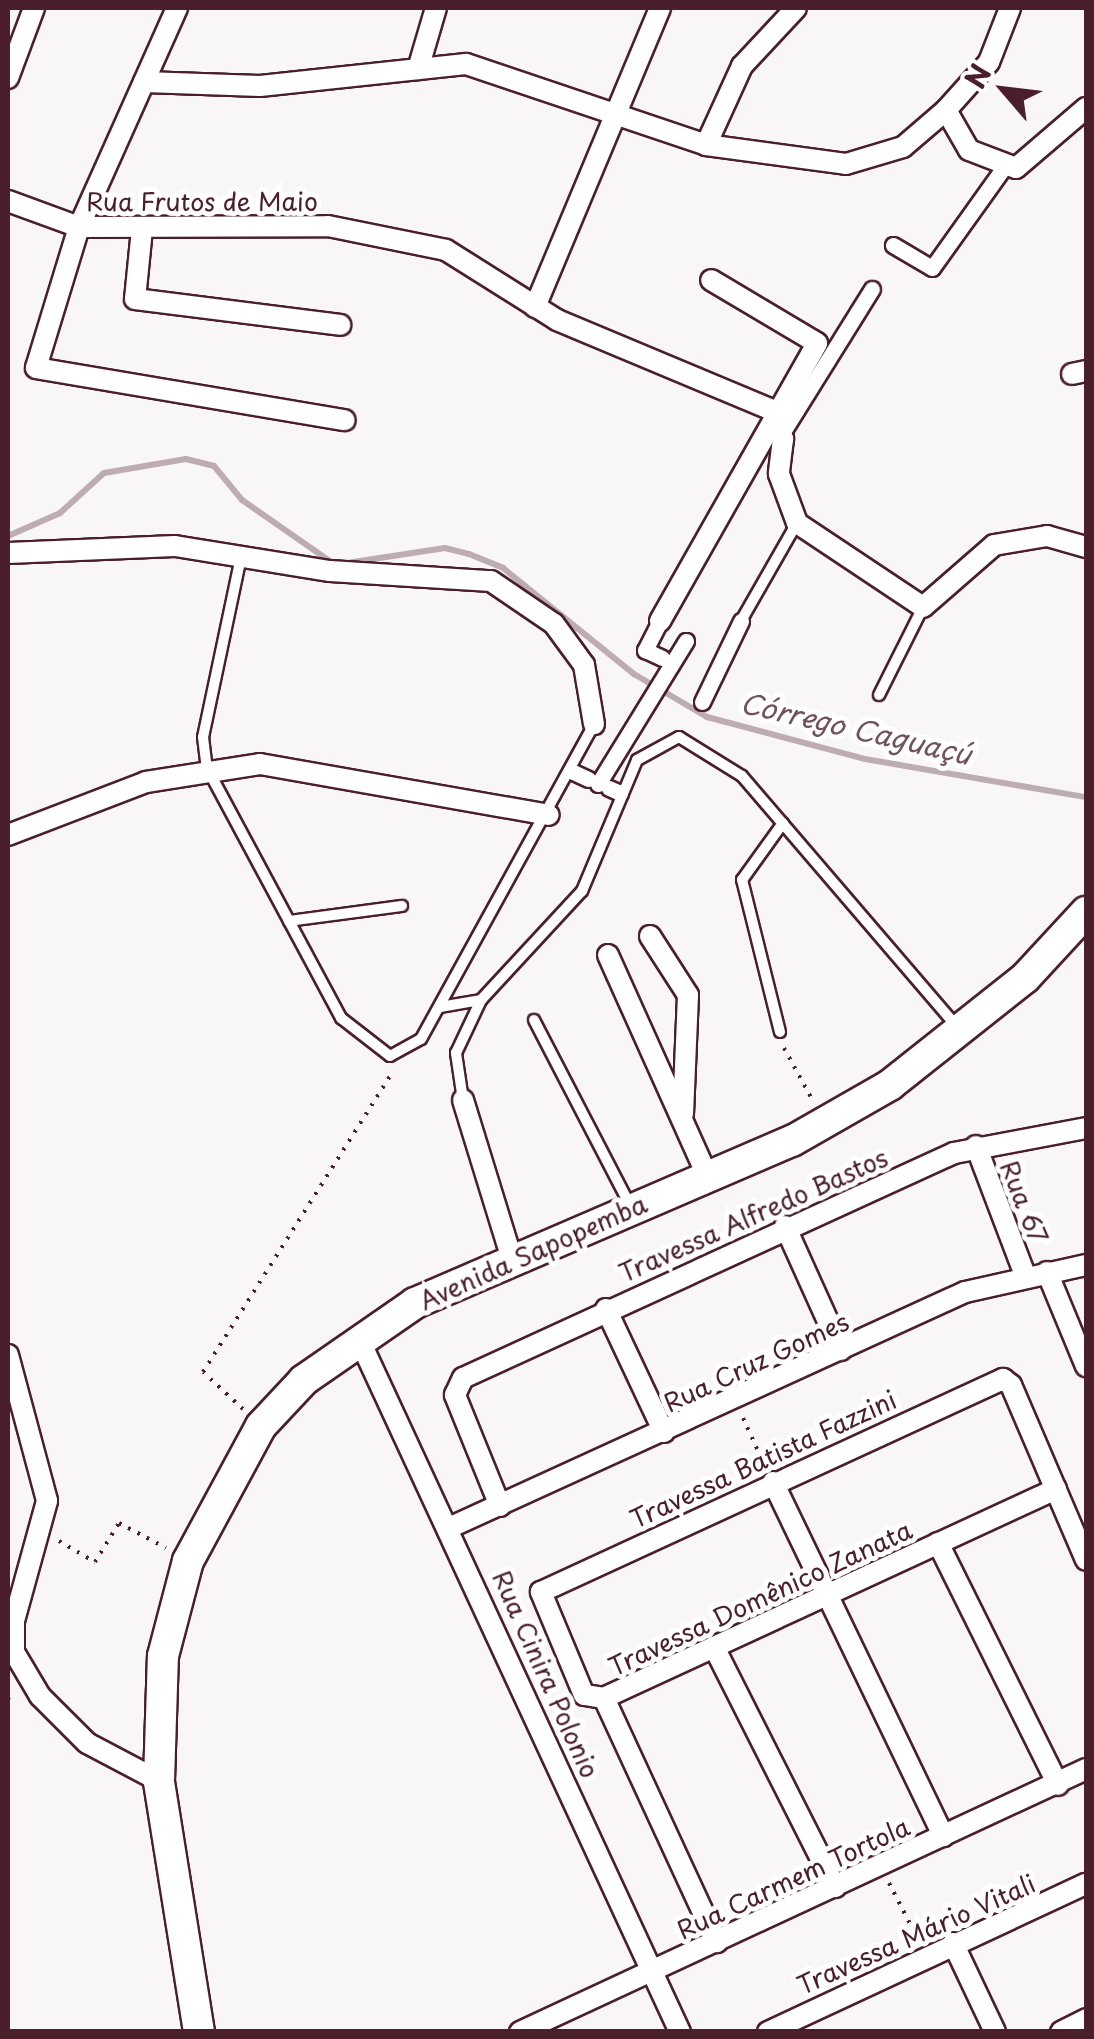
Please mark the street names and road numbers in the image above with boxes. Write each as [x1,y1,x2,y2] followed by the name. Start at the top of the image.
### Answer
[85,186,319,216] street label: Rua Frutos de Maio
[614,1142,892,1288] street label: Travessa Alfredo Bastos
[994,1156,1054,1248] street label: Rua 67
[415,1188,651,1316] street label: Avenida Sapopemba
[658,1306,854,1418] street label: Rua Cruz Gomes
[624,1384,902,1534] street label: Travessa Batista Fazzini
[604,1515,916,1681] street label: Travessa Domênico Zanata
[486,1565,606,1783] street label: Rua Cinira Polonio
[671,1810,915,1946] street label: Rua Carmem Tortola
[793,1868,1039,2000] street label: Travessa Mário Vitali

